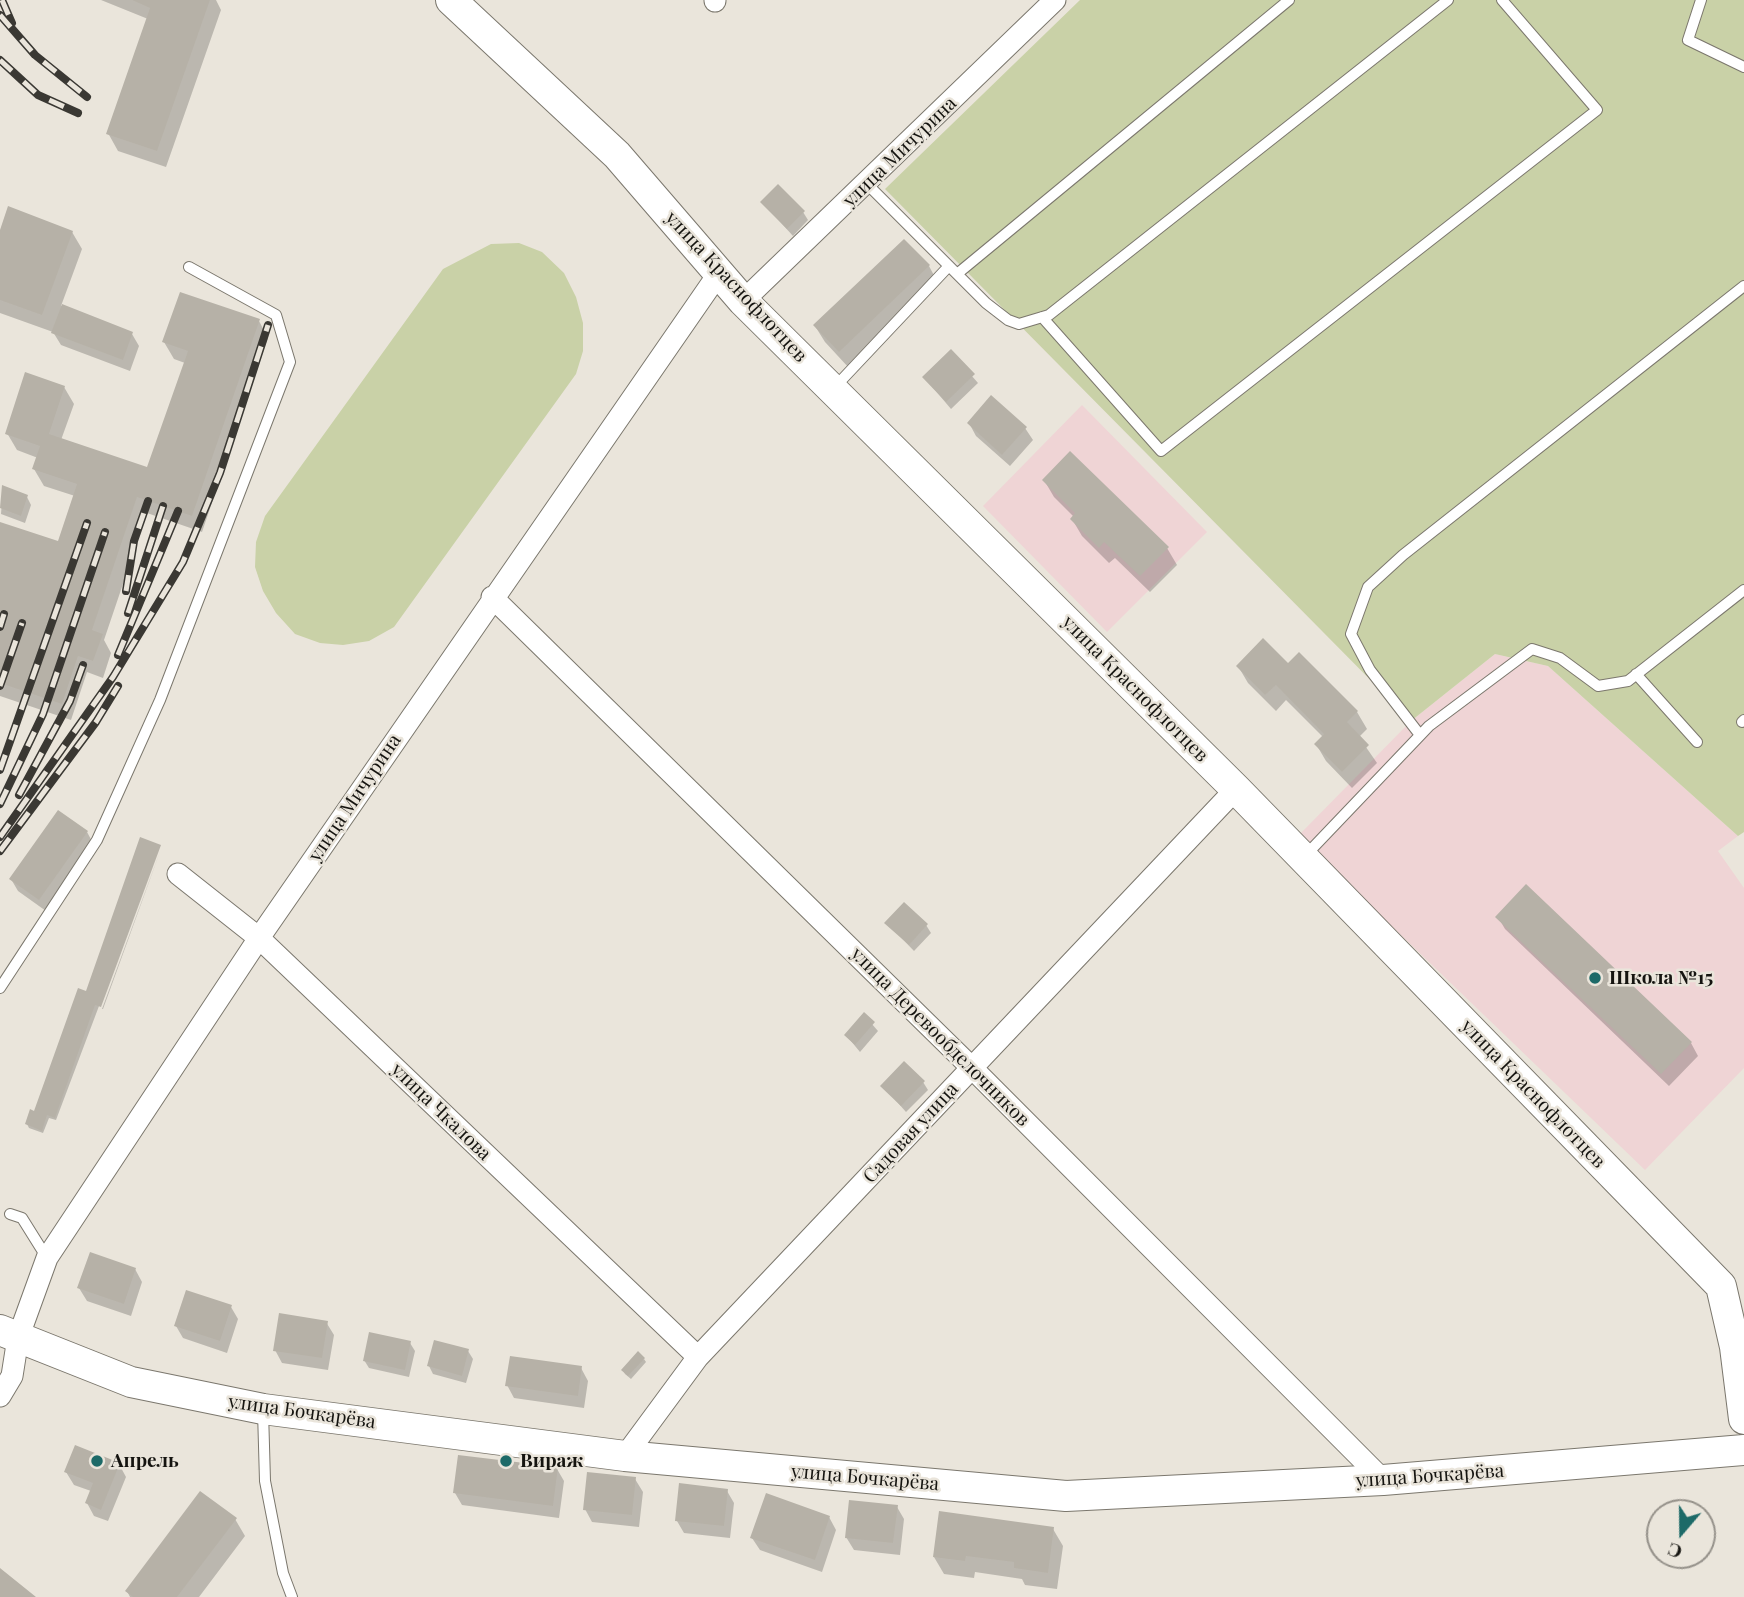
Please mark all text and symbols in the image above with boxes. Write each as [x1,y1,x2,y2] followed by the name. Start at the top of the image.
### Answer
[839,92,961,212] street label: улица Мичурина
[660,207,812,367] street label: улица Краснофлотцев
[1057,611,1213,767] street label: улица Краснофлотцев
[304,730,406,866] street label: улица Мичурина
[846,943,1034,1131] street label: улица Деревообделочников
[1609,967,1713,989] place label: Школа №15
[1587,970,1603,986] marker: Школа №15
[1456,1015,1610,1173] street label: улица Краснофлотцев
[386,1059,496,1165] street label: улица Чкалова
[859,1078,963,1188] street label: Садовая улица
[227,1390,377,1434] street label: улица Бочкарёва
[111,1450,179,1472] place label: Апрель
[520,1450,583,1472] place label: Вираж
[89,1453,105,1469] marker: Апрель
[498,1453,514,1469] marker: Вираж
[1355,1459,1505,1493] street label: улица Бочкарёва
[790,1460,940,1496] street label: улица Бочкарёва
[1646,1499,1716,1569] north arrow
[1664,1537,1685,1566] text: С

